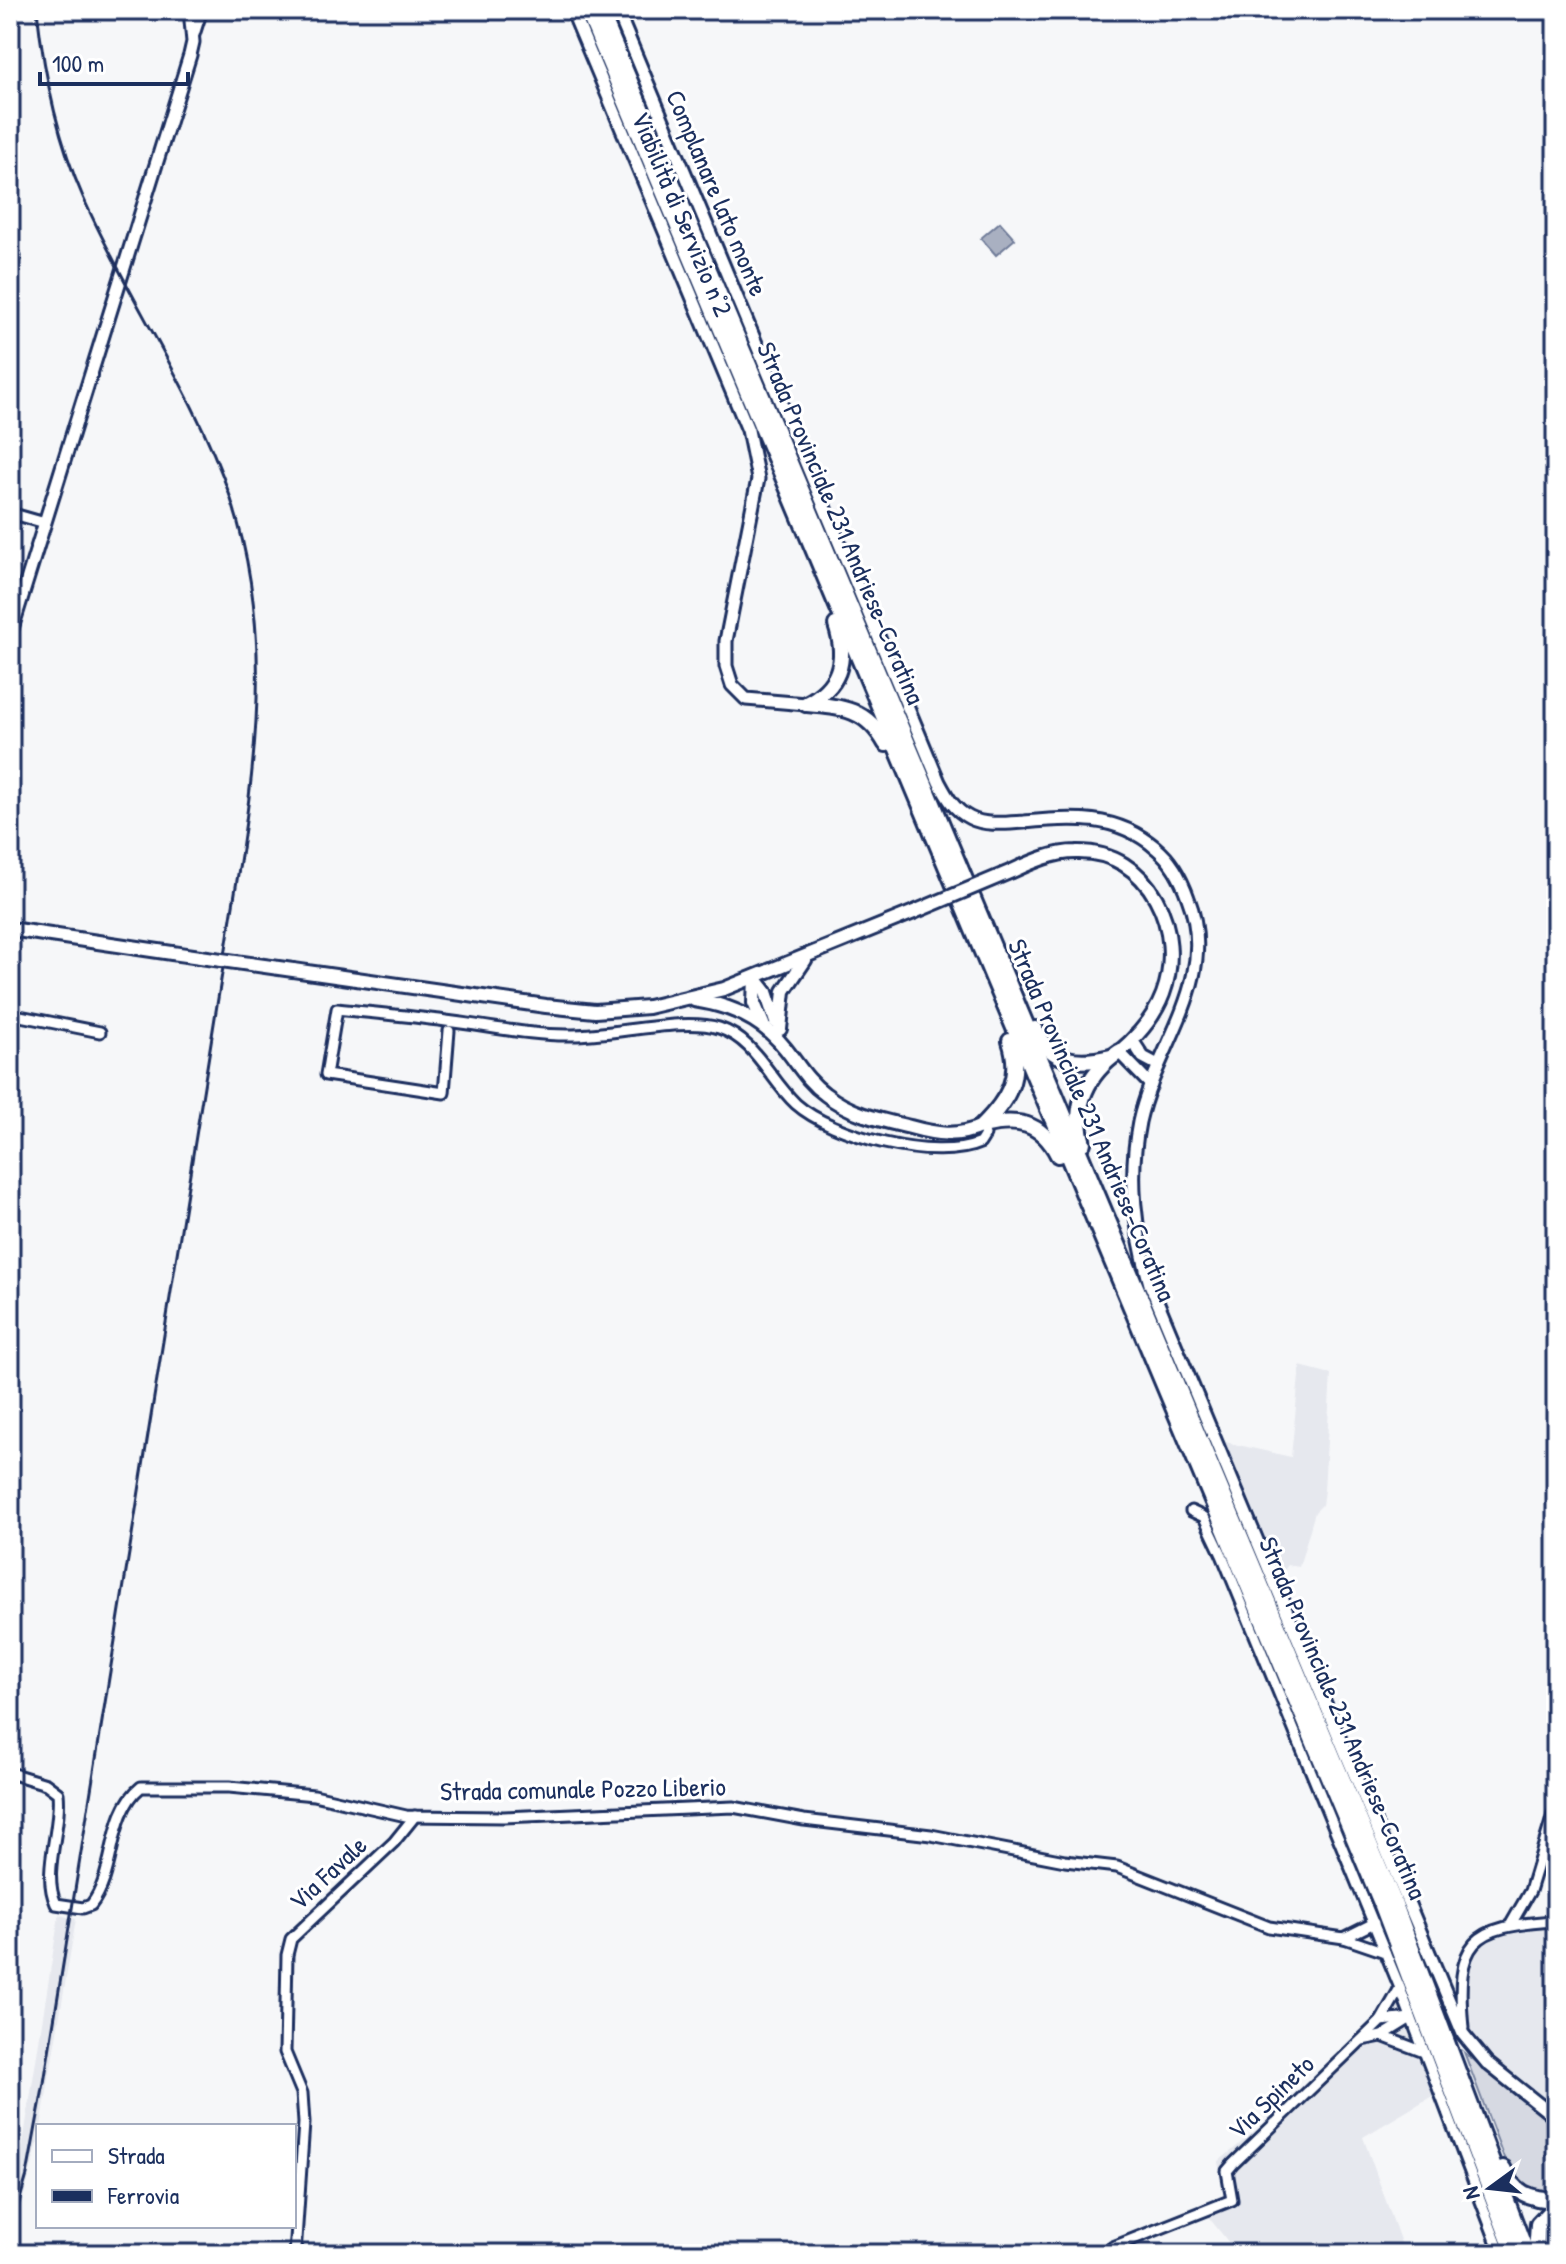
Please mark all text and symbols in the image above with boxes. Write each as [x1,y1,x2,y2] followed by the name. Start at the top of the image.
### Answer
[40,36,188,86] scale bar
[52,47,104,79] text: 100 m
[658,84,777,301] street label: Complanare lato monte
[624,106,741,321] street label: Viabilità di Servizio n°2
[749,336,934,709] street label: Strada Provinciale 231 Andriese-Coratina
[1000,933,1185,1306] street label: Strada Provinciale 231 Andriese-Coratina
[1251,1531,1436,1904] street label: Strada Provinciale 231 Andriese-Coratina
[440,1769,726,1808] street label: Strada comunale Pozzo Liberio
[281,1828,374,1918] street label: Via Favale
[1220,2047,1321,2146] street label: Via Spineto
[36,2124,296,2228] legend
[108,2139,165,2171] text: Strada
[1450,2148,1530,2228] north arrow
[107,2179,179,2211] text: Ferrovia
[1455,2183,1487,2203] text: N

